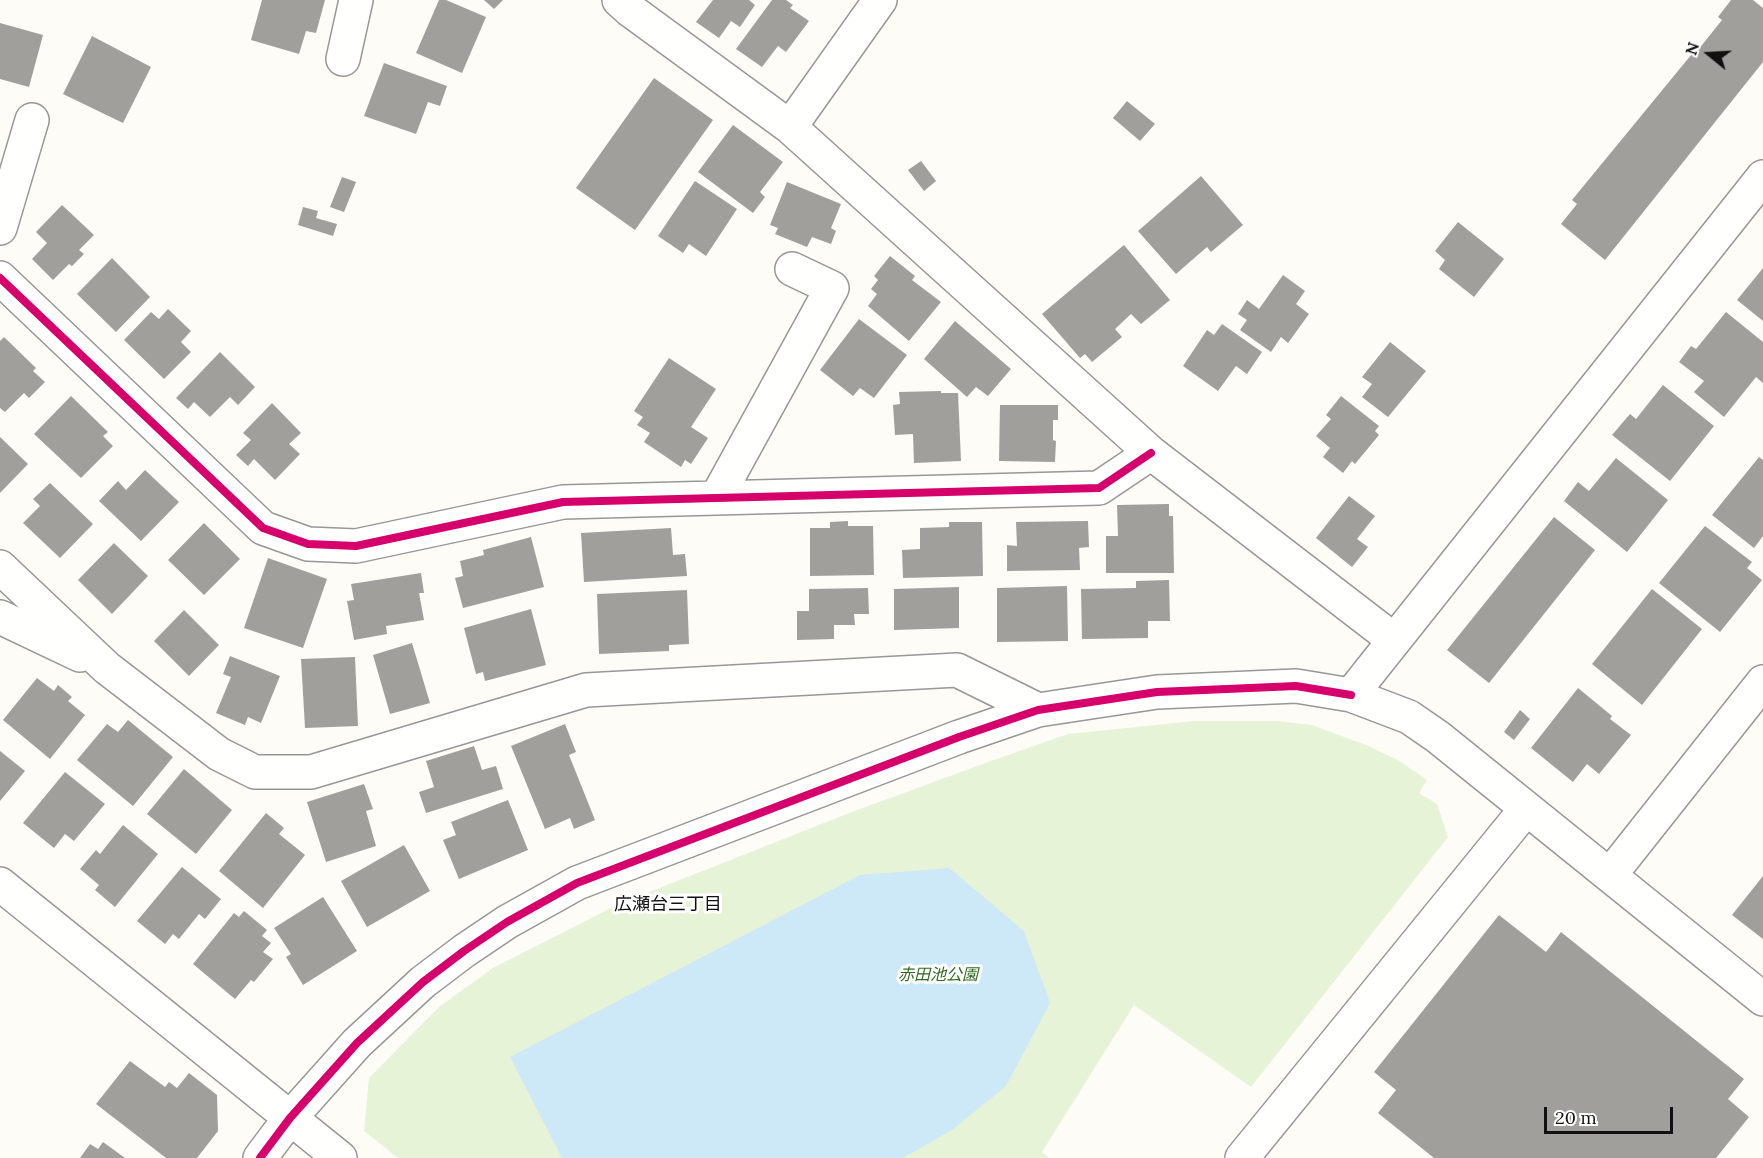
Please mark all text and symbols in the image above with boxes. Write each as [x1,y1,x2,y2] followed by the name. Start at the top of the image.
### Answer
[1679,24,1739,84] north arrow
[1680,39,1703,57] text: N
[614,894,722,916] district label: 広瀬台三丁目
[898,965,978,985] park label: 赤田池公園
[1547,1095,1676,1133] scale bar
[1555,1106,1597,1129] text: 20 m

